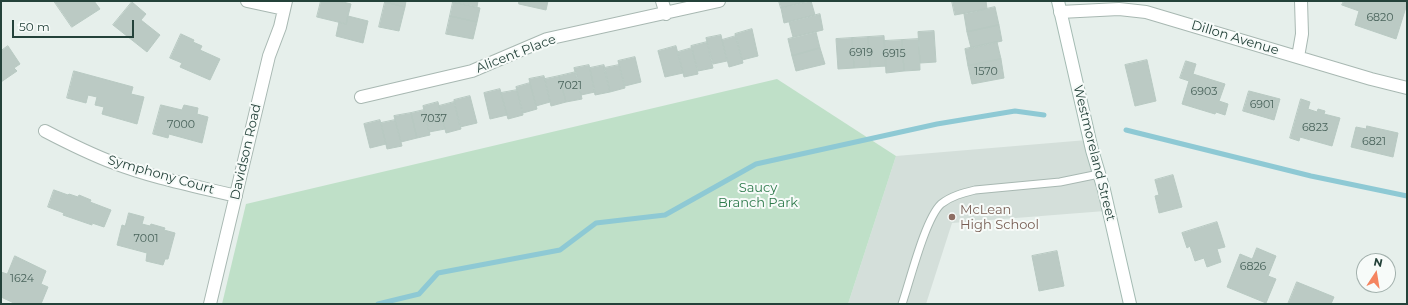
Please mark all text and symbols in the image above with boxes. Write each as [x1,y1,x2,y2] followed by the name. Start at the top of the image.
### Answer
[1366,11,1394,25] house number: 6820
[14,12,136,38] scale bar
[1189,17,1281,59] street label: Dillon Avenue
[19,19,50,34] text: 50 m
[474,32,558,76] street label: Alicent Place
[849,46,873,60] house number: 6919
[882,47,906,61] house number: 6915
[974,65,998,79] house number: 1570
[558,79,582,93] house number: 7021
[1070,83,1118,223] street label: Westmoreland Street
[1191,85,1217,99] house number: 6903
[1250,98,1274,112] house number: 6901
[227,102,265,202] street label: Davidson Road
[421,112,447,126] house number: 7037
[167,118,195,132] house number: 7000
[1302,121,1328,135] house number: 6823
[1362,135,1386,149] house number: 6821
[106,152,216,198] street label: Symphony Court
[718,180,798,211] park label: Saucy Branch Park
[960,202,1039,233] place label: McLean High School
[947,212,957,222] marker: McLean High School
[134,232,158,246] house number: 7001
[1356,253,1396,293] north arrow
[1372,254,1384,270] text: N
[1240,260,1266,274] house number: 6826
[10,272,34,286] house number: 1624

